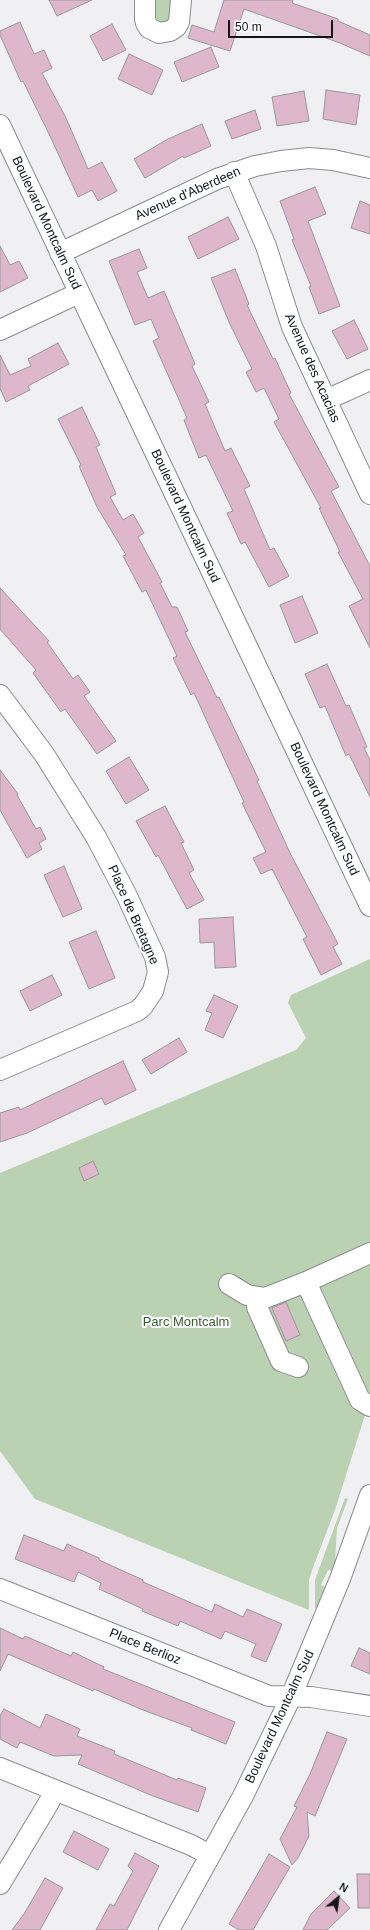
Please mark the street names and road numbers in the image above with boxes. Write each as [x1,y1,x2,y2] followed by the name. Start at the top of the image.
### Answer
[8,154,84,292] street label: Boulevard Montcalm Sud
[133,164,243,224] street label: Avenue d'Aberdeen
[281,311,343,425] street label: Avenue des Acacias
[147,447,223,585] street label: Boulevard Montcalm Sud
[286,740,362,878] street label: Boulevard Montcalm Sud
[104,863,162,967] street label: Place de Bretagne
[107,1626,183,1668] street label: Place Berlioz
[242,1648,318,1786] street label: Boulevard Montcalm Sud

